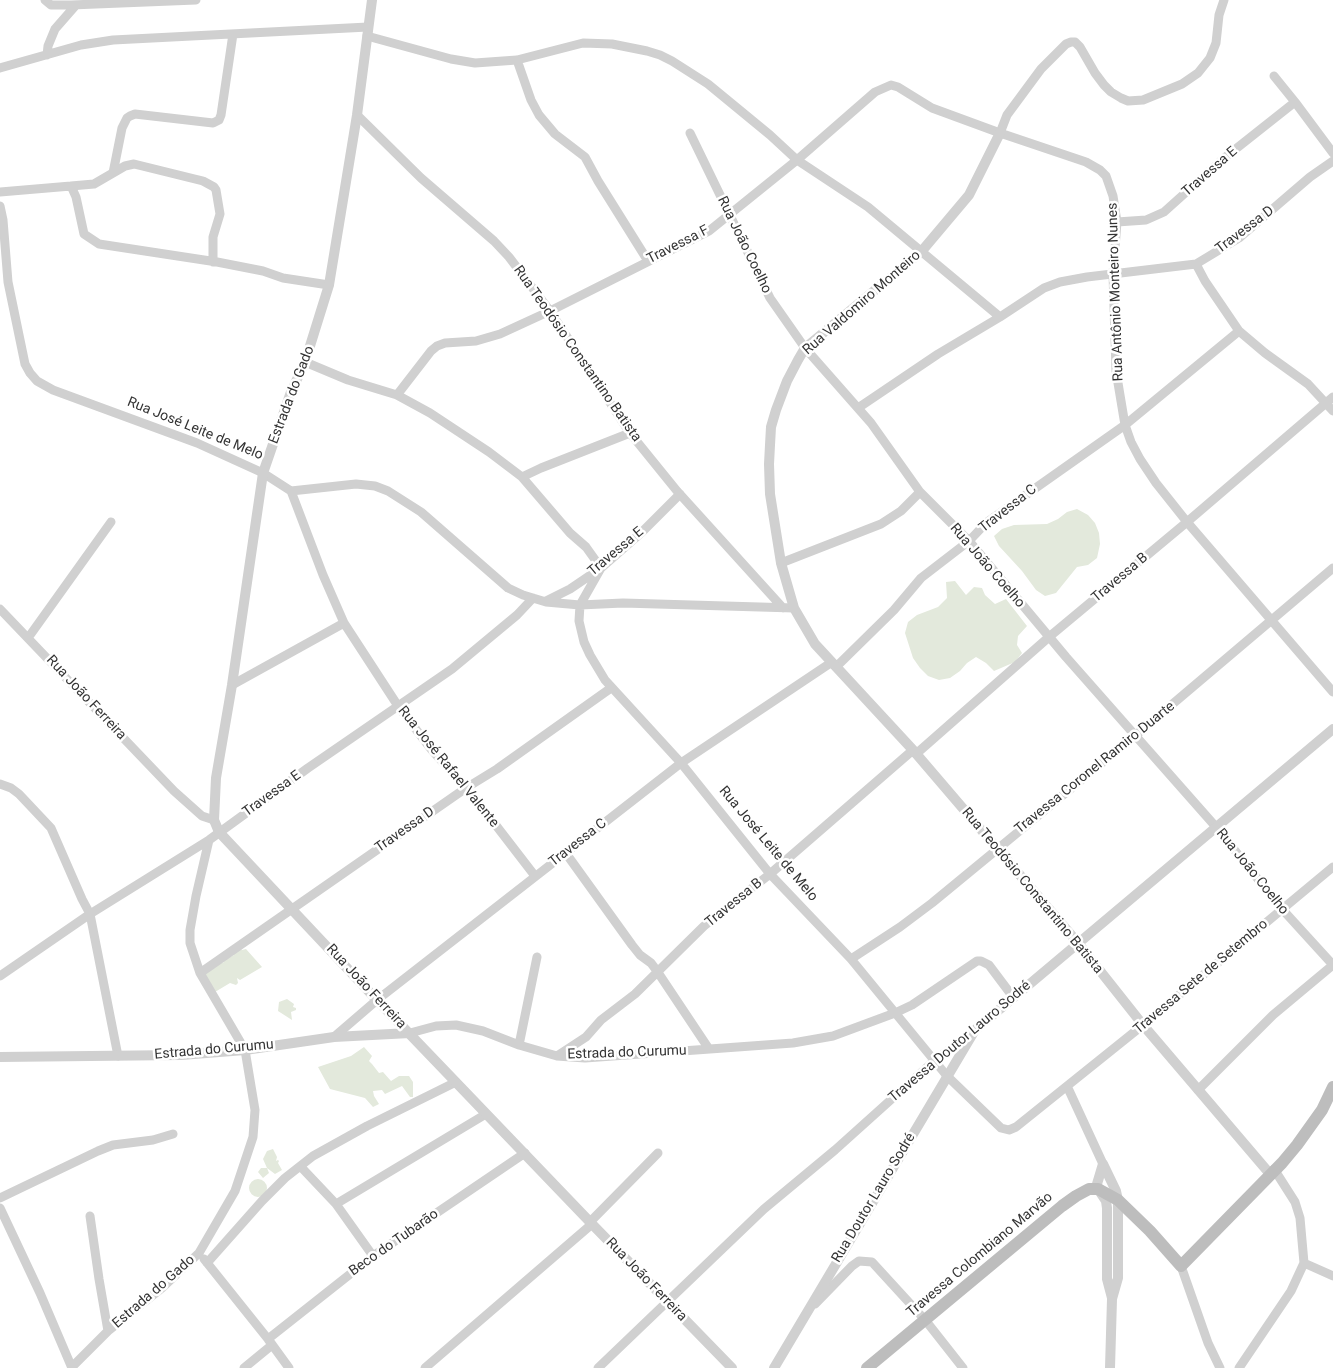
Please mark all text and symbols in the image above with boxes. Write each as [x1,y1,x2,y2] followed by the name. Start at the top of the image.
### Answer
[1179,144,1241,200] street label: Travessa E
[713,194,775,296] street label: Rua João Coelho
[1104,202,1128,382] street label: Rua Antônio Monteiro Nunes
[1213,203,1277,257] street label: Travessa D
[644,222,712,268] street label: Travessa F
[800,247,924,359] street label: Rua Valdomiro Monteiro
[509,263,645,445] street label: Rua Teodósio Constantino Batista
[266,344,318,446] street label: Estrada do Gado
[125,394,265,464] street label: Rua José Leite de Melo
[976,481,1040,537] street label: Travessa C
[946,521,1028,611] street label: Rua João Coelho
[585,524,647,580] street label: Travessa E
[1088,550,1152,606] street label: Travessa B
[43,652,129,744] street label: Rua João Ferreira
[1012,698,1178,838] street label: Travessa Coronel Ramiro Duarte
[394,703,502,831] street label: Rua José Rafael Valente
[240,767,304,821] street label: Travessa E
[715,783,821,905] street label: Rua José Leite de Melo
[372,803,438,857] street label: Travessa D
[958,805,1106,977] street label: Rua Teodósio Constantino Batista
[546,815,610,871] street label: Travessa C
[1212,826,1292,918] street label: Rua João Coelho
[702,875,766,931] street label: Travessa B
[1131,916,1271,1038] street label: Travessa Sete de Setembro
[323,941,409,1033] street label: Rua João Ferreira
[886,978,1034,1106] street label: Travessa Doutor Lauro Sodré
[154,1036,274,1064] street label: Estrada do Curumu
[567,1043,687,1063] street label: Estrada do Curumu
[829,1130,919,1266] street label: Rua Doutor Lauro Sodré
[904,1189,1056,1321] street label: Travessa Colombiano Marvão
[346,1206,442,1280] street label: Beco do Tubarão
[602,1235,690,1325] street label: Rua João Ferreira
[110,1252,198,1332] street label: Estrada do Gado

